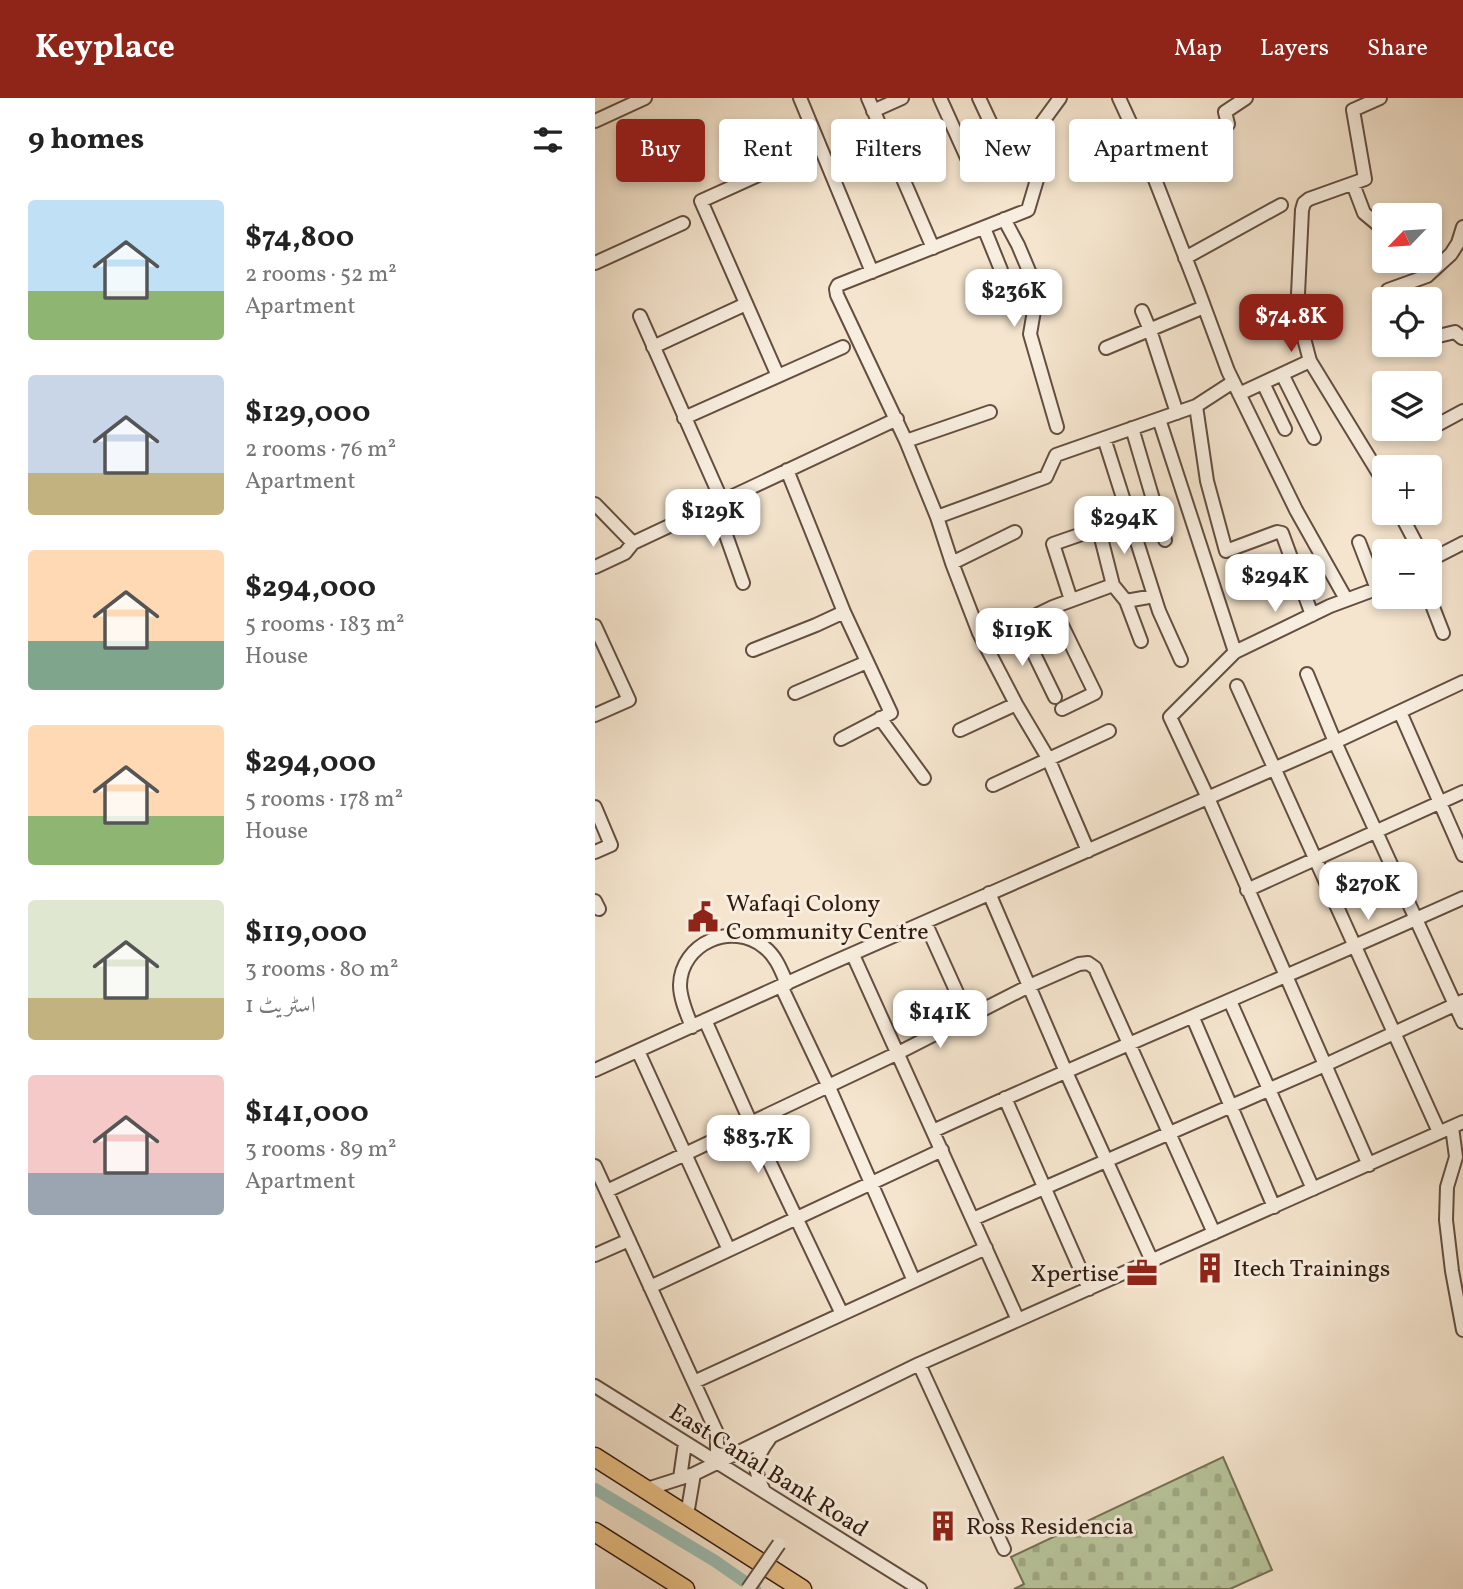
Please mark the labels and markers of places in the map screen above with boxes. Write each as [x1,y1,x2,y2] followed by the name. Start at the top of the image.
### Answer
[965,270,1063,329] pin: $236K
[1234,294,1348,354] pin: $74.8K
[664,490,762,549] pin: $129K
[1075,496,1173,556] pin: $294K
[1226,554,1324,614] pin: $294K
[973,608,1071,668] pin: $119K
[1319,862,1417,922] pin: $270K
[726,888,929,950] place label: Wafaqi Colony Community Centre
[686,900,720,934] public building icon: Wafaqi Colony Community Centre
[891,990,989,1050] pin: $141K
[701,1116,815,1175] pin: $83.7K
[1193,1251,1227,1285] building icon: Itech Trainings
[1233,1253,1390,1287] place label: Itech Trainings
[1125,1256,1159,1290] office icon: Xpertise
[1031,1258,1119,1292] place label: Xpertise
[926,1509,960,1543] building icon: Ross Residencia
[966,1511,1134,1545] place label: Ross Residencia

